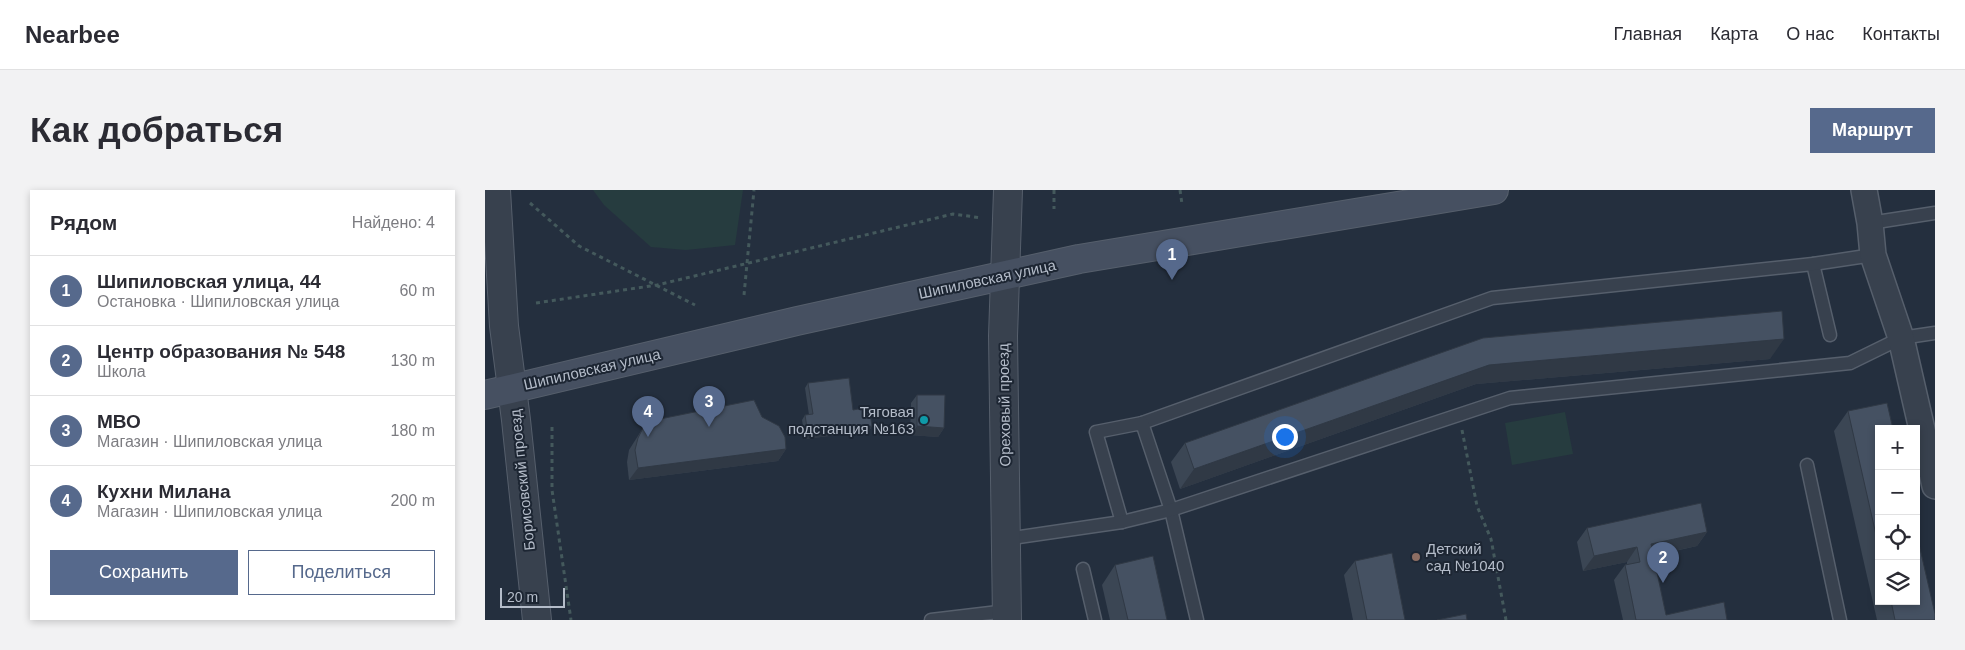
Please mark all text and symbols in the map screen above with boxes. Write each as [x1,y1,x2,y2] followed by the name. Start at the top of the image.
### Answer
[25,21,120,48] text: Nearbee
[1614,24,1682,44] text: Главная
[1710,24,1758,44] text: Карта
[1786,24,1834,44] text: О нас
[1862,24,1940,44] text: Контакты
[1810,108,1935,153] button: Маршрут
[30,110,283,149] text: Как добраться
[50,211,117,234] text: Рядом
[352,214,435,231] text: Найдено: 4
[1156,239,1188,280] pin: 1
[917,256,1058,302] street label: Шипиловская улица
[97,271,321,292] text: Шипиловская улица, 44
[62,282,70,299] text: 1
[399,282,435,299] text: 60 m
[97,293,339,310] text: Остановка · Шипиловская улица
[97,341,345,362] text: Центр образования № 548
[994,343,1014,467] street label: Ореховый проезд
[522,345,663,393] street label: Шипиловская улица
[62,352,70,369] text: 2
[391,352,435,369] text: 130 m
[97,363,146,380] text: Школа
[693,386,725,427] pin: 3
[632,396,664,437] pin: 4
[788,403,914,437] place label: Тяговая подстанция №163
[506,408,538,551] street label: Борисовский проезд
[97,411,141,432] text: МВО
[918,414,930,426] marker: Тяговая подстанция №163
[62,422,70,439] text: 3
[391,422,435,439] text: 180 m
[1272,424,1298,450] your location
[1875,425,1920,605] map controls
[1875,425,1920,470] button: +
[97,433,322,450] text: Магазин · Шипиловская улица
[1875,470,1920,515] button: −
[97,481,231,502] text: Кухни Милана
[62,492,70,509] text: 4
[391,492,435,509] text: 200 m
[97,503,322,520] text: Магазин · Шипиловская улица
[1875,515,1920,560] button: locate
[1426,540,1504,574] place label: Детский сад №1040
[1647,542,1679,583] pin: 2
[50,550,238,595] button: Сохранить
[248,550,435,595] button: Поделиться
[1410,551,1422,563] marker: Детский сад №1040
[1875,560,1920,605] button: layers
[500,585,565,608] scale bar
[507,589,538,605] text: 20 m

